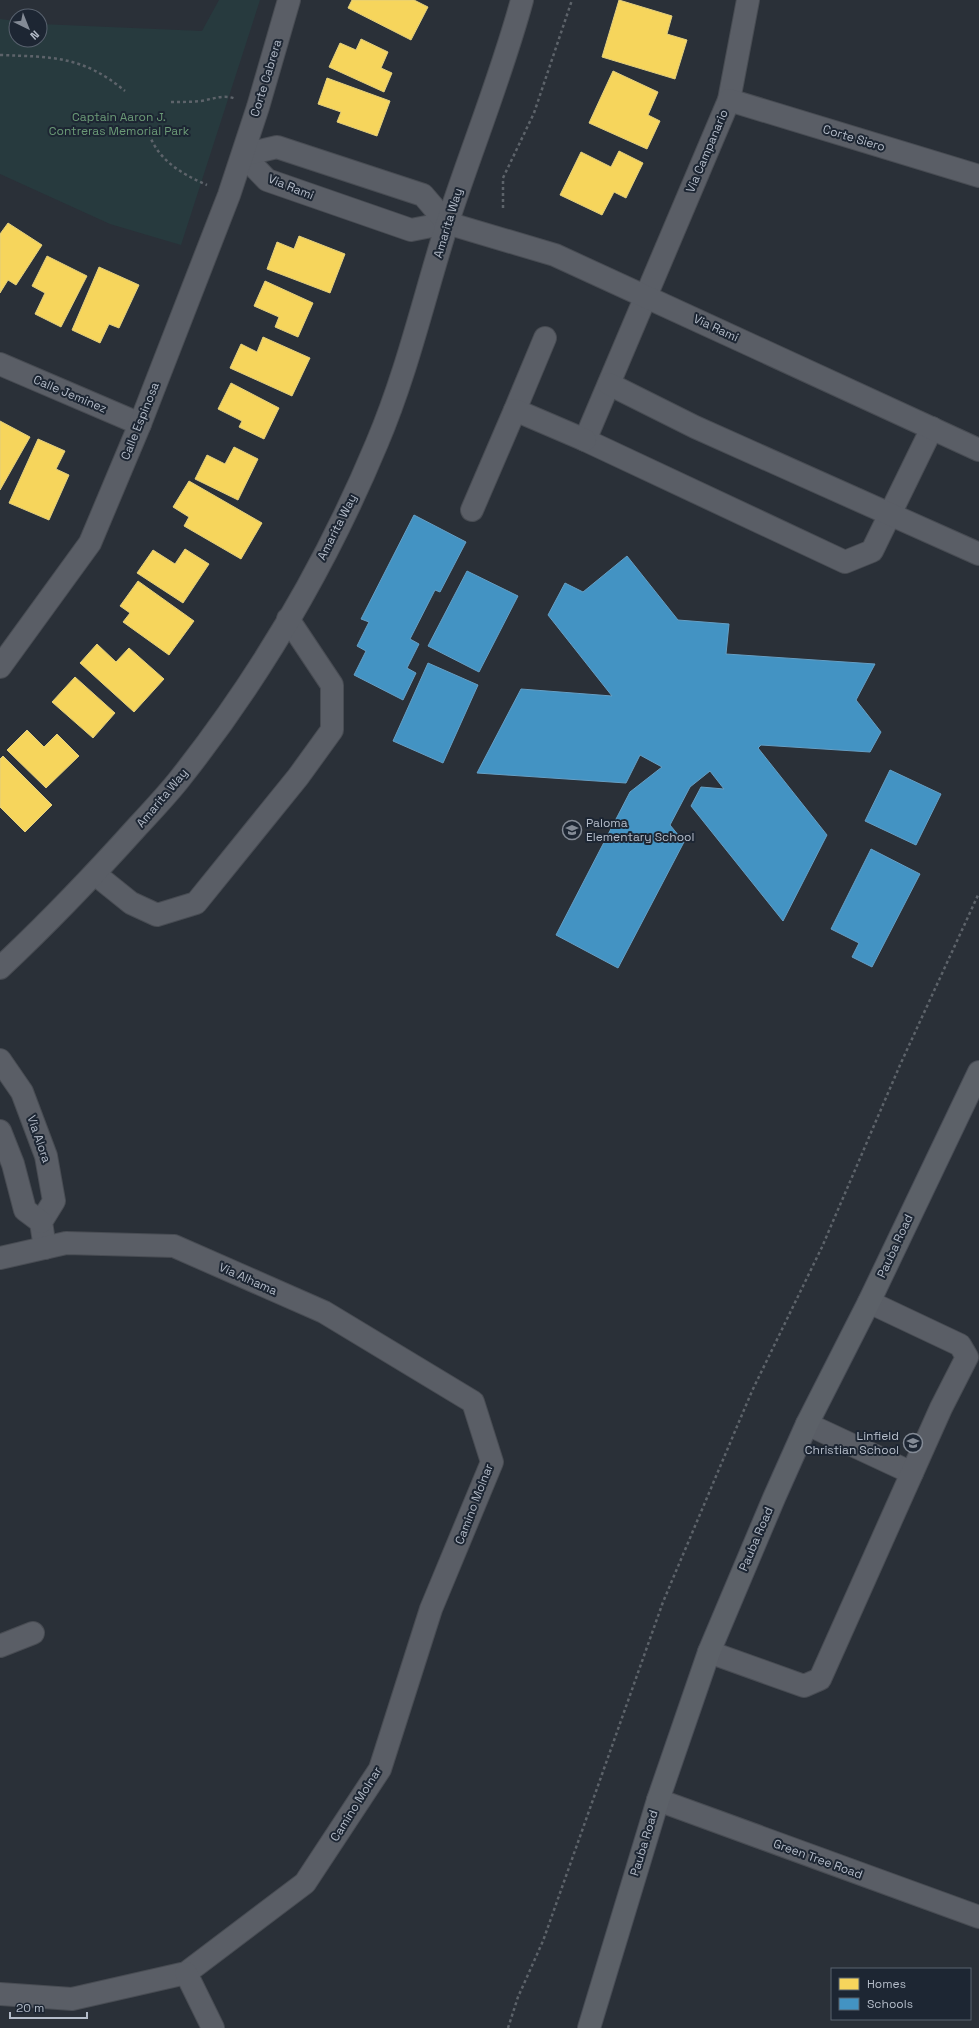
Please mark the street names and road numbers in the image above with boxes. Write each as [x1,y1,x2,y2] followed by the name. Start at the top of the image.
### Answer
[247,37,285,119] street label: Corte Cabrera
[682,107,732,195] street label: Via Campanario
[821,121,887,155] street label: Corte Siero
[266,171,316,203] street label: Via Rami
[430,186,466,260] street label: Amarita Way
[691,311,741,345] street label: Via Rami
[31,371,109,417] street label: Calle Jeminez
[117,380,163,462] street label: Calle Espinosa
[314,491,360,563] street label: Amarita Way
[133,765,191,831] street label: Amarita Way
[23,1113,55,1165] street label: Via Alora
[873,1212,917,1280] street label: Pauba Road
[216,1259,280,1299] street label: Via Alhama
[451,1461,497,1547] street label: Camino Molnar
[735,1504,777,1574] street label: Pauba Road
[327,1763,386,1844] street label: Camino Molnar
[626,1808,662,1878] street label: Pauba Road
[771,1835,865,1883] street label: Green Tree Road

